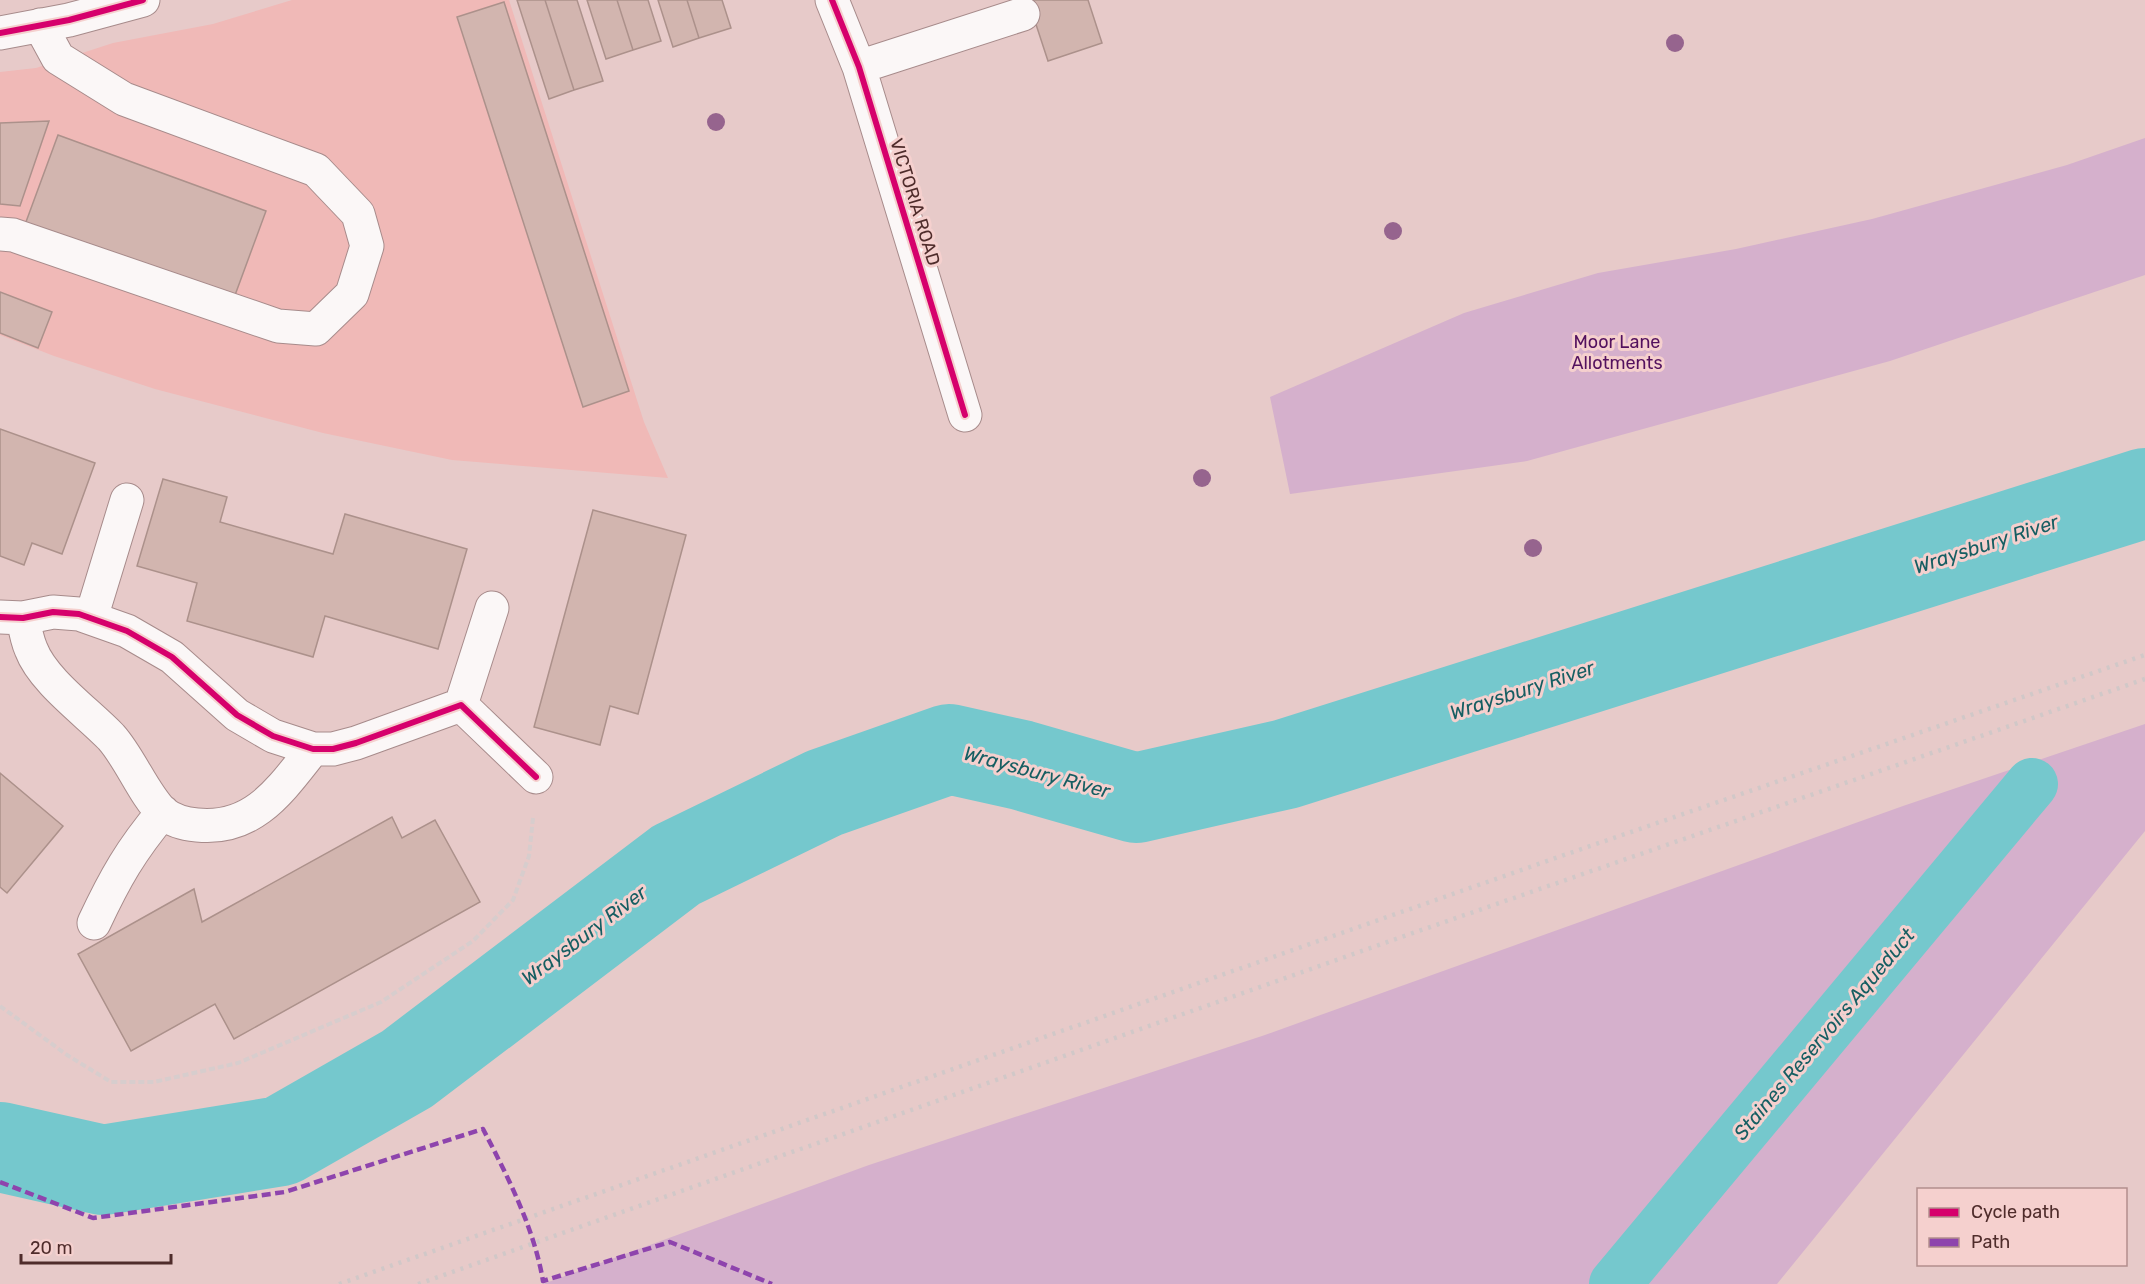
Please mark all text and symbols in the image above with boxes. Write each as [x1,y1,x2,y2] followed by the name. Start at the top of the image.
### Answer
[885,136,945,268] street label: VICTORIA ROAD
[1571,331,1663,374] park label: Moor Lane Allotments
[1911,509,2063,579] water label: Wraysbury River
[1447,655,1599,725] water label: Wraysbury River
[961,741,1114,803] water label: Wraysbury River
[517,879,652,990] water label: Wraysbury River
[1728,923,1920,1145] water label: Staines Reservoirs Aqueduct
[1917,1188,2127,1266] legend
[1971,1201,2060,1223] text: Cycle path
[21,1227,171,1265] scale bar
[1971,1231,2010,1253] text: Path
[30,1237,72,1259] text: 20 m

